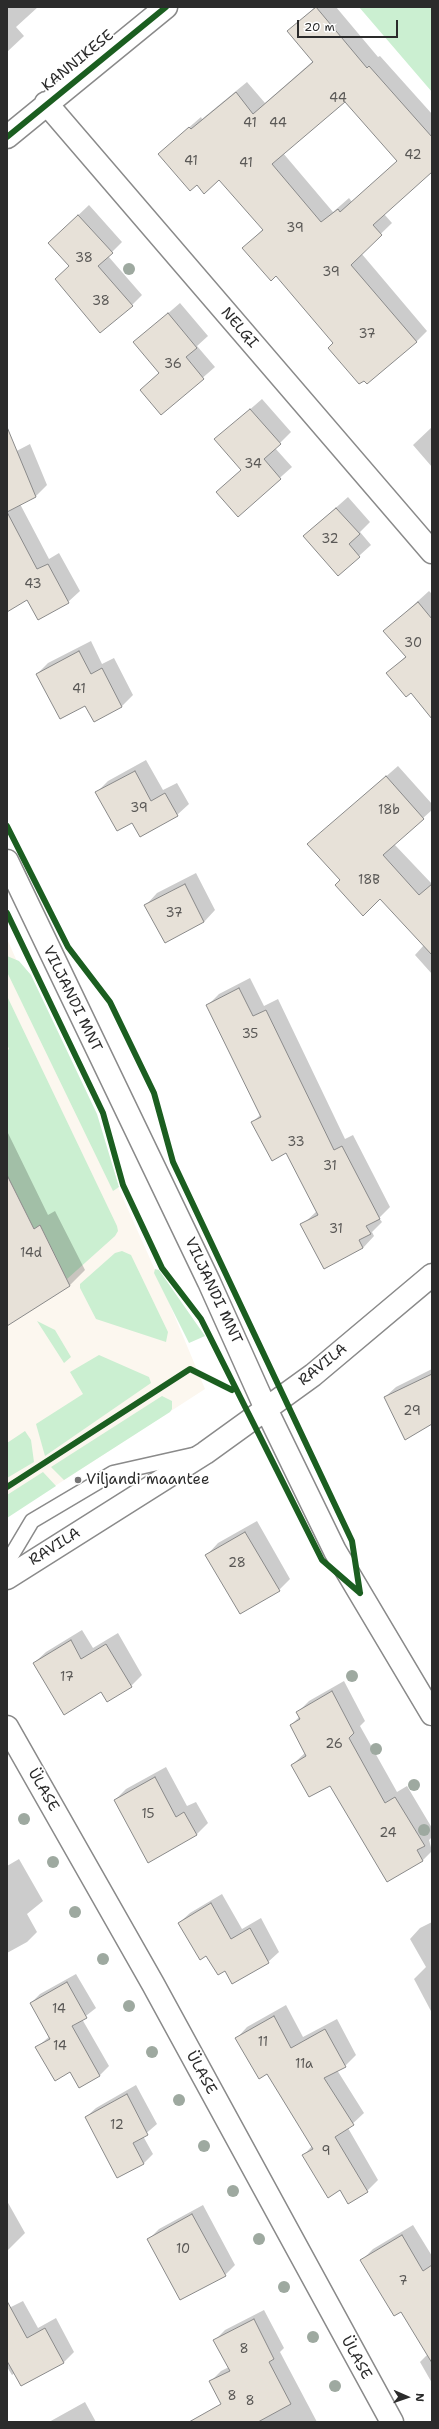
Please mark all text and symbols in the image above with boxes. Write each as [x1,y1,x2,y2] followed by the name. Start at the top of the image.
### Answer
[299,12,400,38] scale bar
[304,19,335,35] text: 20 m
[39,27,117,95] street label: KANNIKESE
[329,91,347,107] house number: 44
[243,116,257,132] house number: 41
[269,116,287,132] house number: 44
[404,148,422,164] house number: 42
[184,154,198,170] house number: 41
[239,156,253,172] house number: 41
[286,221,304,237] house number: 39
[75,251,93,267] house number: 38
[322,265,340,281] house number: 39
[92,294,110,310] house number: 38
[217,304,261,352] street label: NELGI
[358,327,376,343] house number: 37
[164,357,182,373] house number: 36
[244,457,262,473] house number: 34
[321,532,339,548] house number: 32
[24,577,42,593] house number: 43
[404,636,422,652] house number: 30
[72,682,86,698] house number: 41
[130,801,148,817] house number: 39
[378,803,400,819] house number: 18b
[358,873,380,889] house number: 18B
[165,906,183,922] house number: 37
[39,943,105,1055] street label: VILJANDI MNT
[242,1027,258,1043] house number: 35
[287,1135,305,1151] house number: 33
[323,1159,337,1175] house number: 31
[329,1222,343,1238] house number: 31
[180,1235,246,1347] street label: VILJANDI MNT
[20,1246,42,1262] house number: 14d
[295,1340,351,1390] street label: RAVILA
[403,1404,421,1420] house number: 29
[86,1471,209,1489] place label: Viljandi maantee
[73,1475,83,1485] marker: Viljandi maantee
[26,1524,84,1570] street label: RAVILA
[228,1556,246,1572] house number: 28
[60,1670,74,1686] house number: 17
[325,1737,343,1753] house number: 26
[24,1765,62,1815] street label: ÜLASE
[141,1807,155,1823] house number: 15
[379,1826,397,1842] house number: 24
[52,2002,66,2018] house number: 14
[258,2035,268,2051] house number: 11
[53,2039,67,2055] house number: 14
[182,2048,220,2098] street label: ÜLASE
[295,2057,313,2073] house number: 11a
[110,2118,124,2134] house number: 12
[321,2144,331,2160] house number: 9
[176,2242,190,2258] house number: 10
[398,2274,408,2290] house number: 7
[337,2333,375,2383] street label: ÜLASE
[239,2342,249,2358] house number: 8
[387,2377,427,2417] north arrow
[227,2389,237,2405] house number: 8
[412,2393,427,2402] text: N
[245,2394,255,2410] house number: 8

